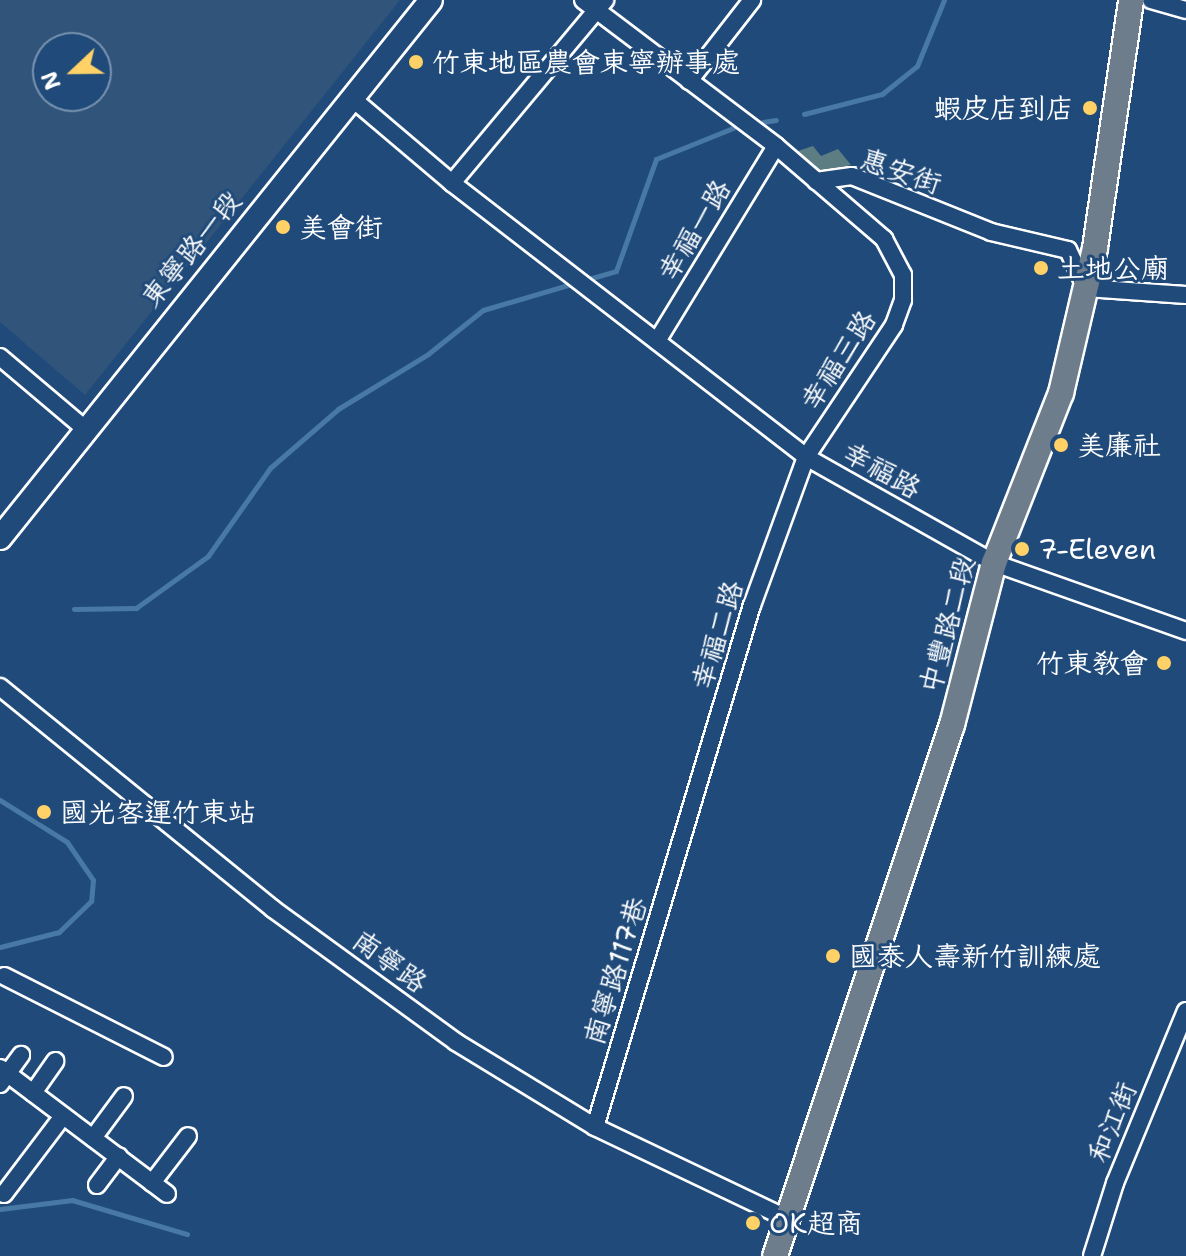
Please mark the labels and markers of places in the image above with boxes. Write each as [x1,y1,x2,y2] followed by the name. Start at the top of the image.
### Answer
[432,45,740,79] place label: 竹東地區農會東寧辦事處
[407,53,425,71] marker: 竹東地區農會東寧辦事處
[934,91,1074,125] place label: 蝦皮店到店
[1081,99,1099,117] marker: 蝦皮店到店
[299,210,383,244] place label: 美會街
[274,218,292,236] marker: 美會街
[1057,251,1169,285] place label: 土地公廟
[1032,259,1050,277] marker: 土地公廟
[1077,428,1161,462] place label: 美廉社
[1052,436,1070,454] marker: 美廉社
[1038,532,1156,566] place label: 7-Eleven
[1013,540,1031,558] marker: 7-Eleven
[1036,646,1148,680] place label: 竹東教會
[1155,654,1173,672] marker: 竹東教會
[60,795,256,829] place label: 國光客運竹東站
[35,803,53,821] marker: 國光客運竹東站
[849,939,1101,973] place label: 國泰人壽新竹訓練處
[824,947,842,965] marker: 國泰人壽新竹訓練處
[769,1206,863,1240] place label: OK超商
[744,1214,762,1232] marker: OK超商

